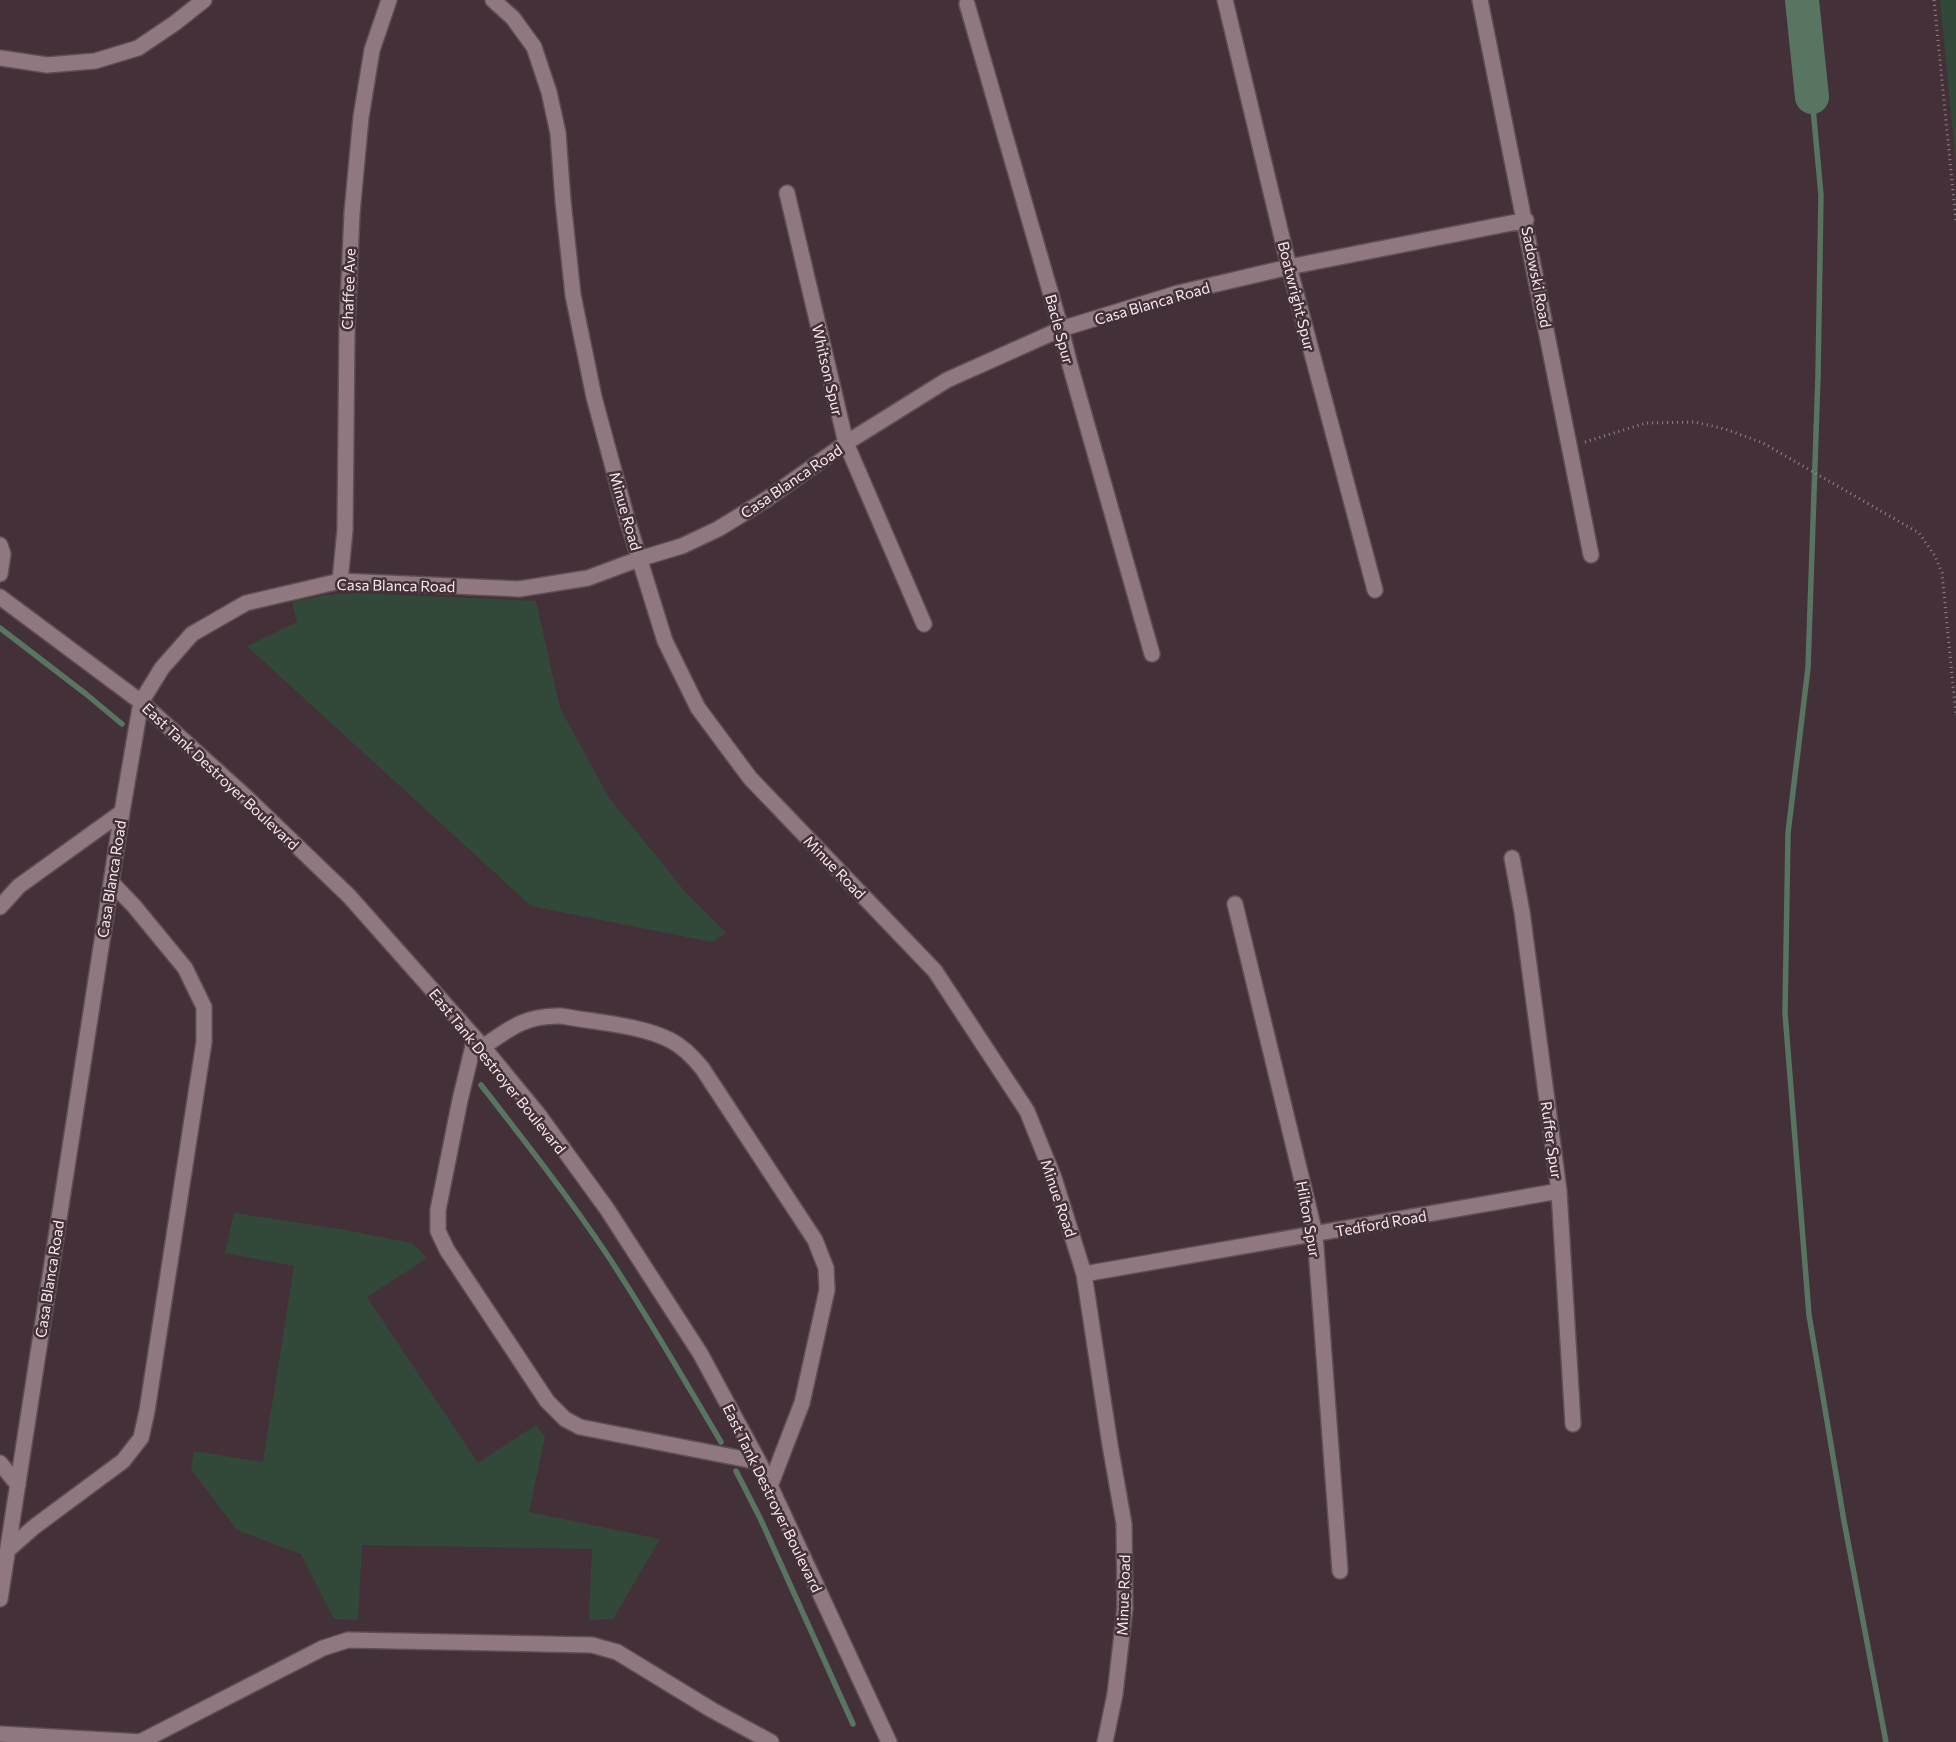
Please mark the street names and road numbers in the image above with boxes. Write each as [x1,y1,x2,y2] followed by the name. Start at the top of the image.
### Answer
[1518,225,1556,329] street label: Sadowski Road
[1275,239,1319,353] street label: Boatwright Spur
[338,248,358,330] street label: Chaffee Ave
[1092,278,1212,328] street label: Casa Blanca Road
[1042,292,1078,366] street label: Bacle Spur
[809,323,847,417] street label: Whitson Spur
[737,440,845,522] street label: Casa Blanca Road
[606,470,646,552] street label: Minue Road
[336,575,456,595] street label: Casa Blanca Road
[139,699,303,853] street label: East Tank Destroyer Boulevard
[93,819,129,939] street label: Casa Blanca Road
[800,832,870,902] street label: Minue Road
[426,985,570,1157] street label: East Tank Destroyer Boulevard
[1538,1100,1566,1180] street label: Ruffer Spur
[1037,1157,1081,1239] street label: Minue Road
[1293,1179,1325,1259] street label: Hilton Spur
[1334,1206,1428,1240] street label: Tedford Road
[31,1219,67,1339] street label: Casa Blanca Road
[719,1401,827,1595] street label: East Tank Destroyer Boulevard
[1113,1554,1133,1636] street label: Minue Road

